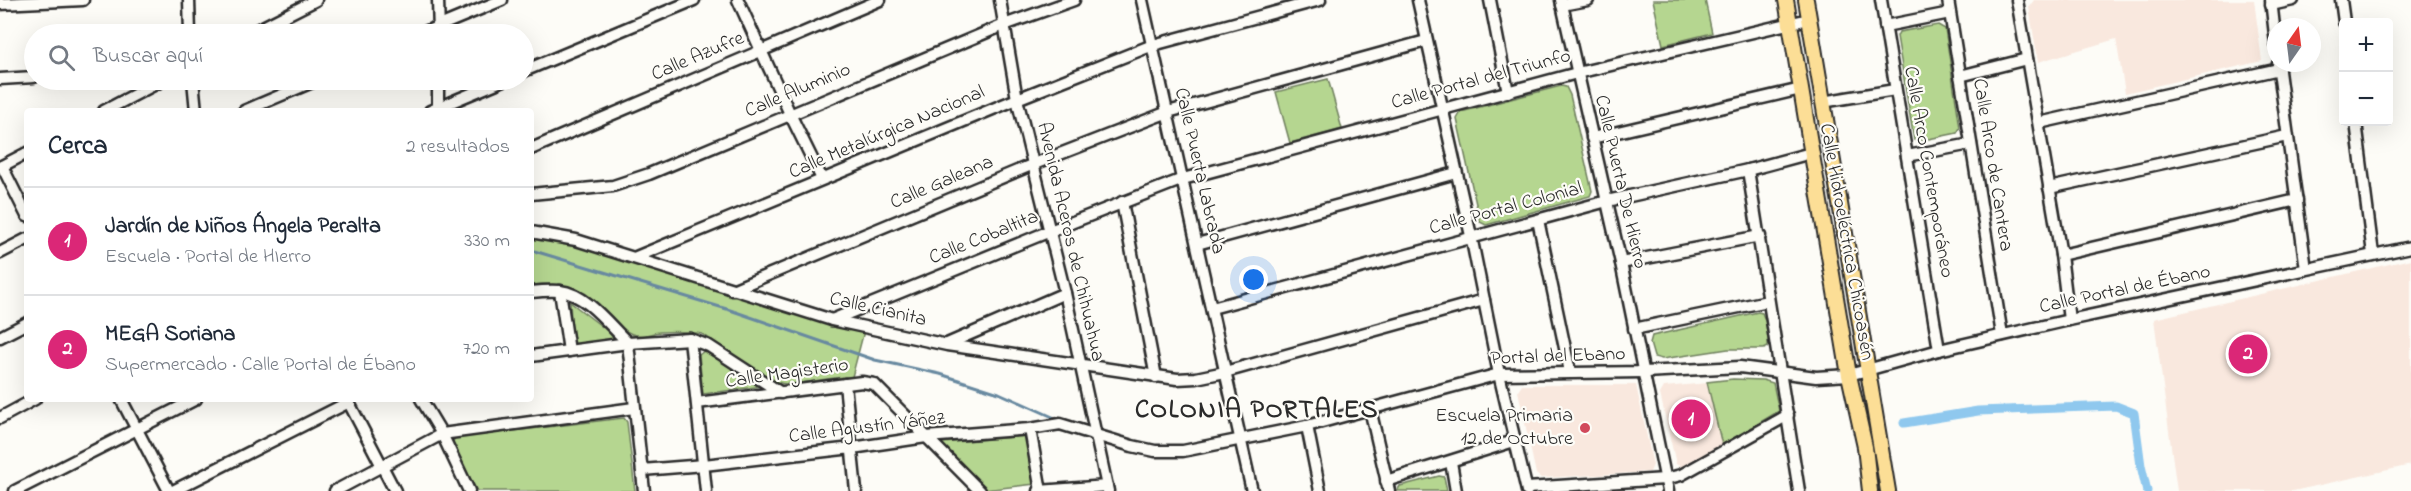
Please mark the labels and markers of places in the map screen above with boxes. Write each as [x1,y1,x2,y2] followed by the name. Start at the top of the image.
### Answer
[2228,332,2268,376] pin: 2
[1672,396,1710,442] pin: 1
[1435,402,1573,454] place label: Escuela Primaria 12 de Octubre
[1578,421,1592,435] marker: Escuela Primaria 12 de Octubre

